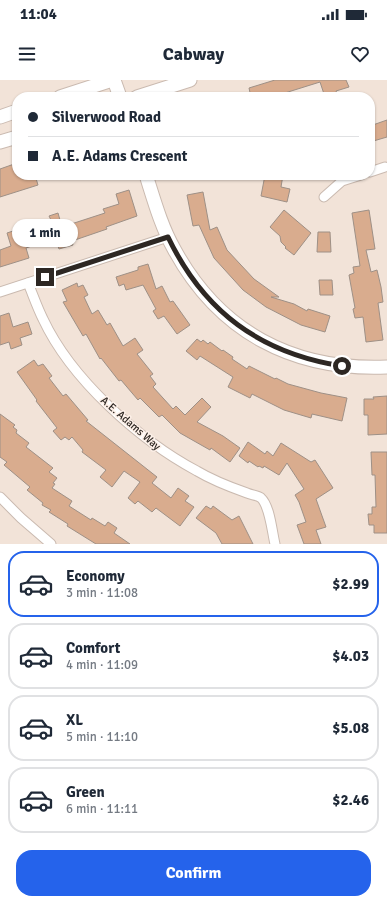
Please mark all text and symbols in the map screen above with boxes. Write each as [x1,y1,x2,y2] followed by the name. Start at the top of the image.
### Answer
[20,5,57,23] text: 11:04
[16,43,38,65] icon: menu
[163,43,224,65] text: Cabway
[349,43,371,65] icon: heart
[52,108,161,126] text: Silverwood Road
[52,147,187,165] text: A.E. Adams Crescent
[12,219,78,247] callout: 1 min
[29,225,61,241] text: 1 min
[36,268,54,286] route end
[333,357,351,375] route start
[98,394,164,453] street label: A.E. Adams Way
[18,566,54,602] icon: car
[66,567,125,585] text: Economy
[332,575,369,593] text: $2.99
[66,585,138,601] text: 3 min · 11:08
[18,638,54,674] icon: car
[66,639,120,657] text: Comfort
[332,647,369,665] text: $4.03
[66,657,138,673] text: 4 min · 11:09
[18,710,54,746] icon: car
[66,711,83,729] text: XL
[332,719,369,737] text: $5.08
[66,729,138,745] text: 5 min · 11:10
[18,782,54,818] icon: car
[66,783,105,801] text: Green
[332,791,369,809] text: $2.46
[66,801,138,817] text: 6 min · 11:11
[16,850,371,896] button: Confirm

